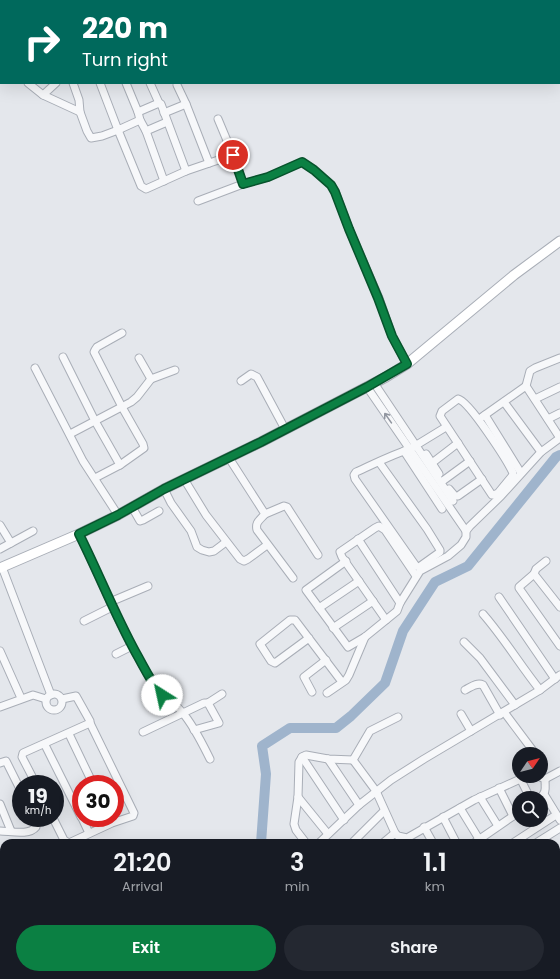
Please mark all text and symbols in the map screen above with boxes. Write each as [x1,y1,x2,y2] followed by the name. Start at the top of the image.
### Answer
[82,9,168,48] text: 220 m
[16,16,68,68] icon: right
[82,47,168,72] text: Turn right
[216,138,250,172] pin
[222,144,244,166] icon: arrive
[384,413,392,424] one-way arrow
[141,674,183,716] position arrow
[512,747,548,783] north arrow
[512,747,548,827] map controls
[72,775,124,827] speed limit sign: 30
[28,782,48,810] text: 19
[512,791,548,827] button: search
[25,803,51,818] text: km/h
[113,846,171,879] text: 21:20
[290,846,304,879] text: 3
[423,846,447,879] text: 1.1
[122,877,163,896] text: Arrival
[285,877,310,896] text: min
[425,877,445,896] text: km
[16,925,276,971] button: Exit
[284,925,544,971] button: Share

